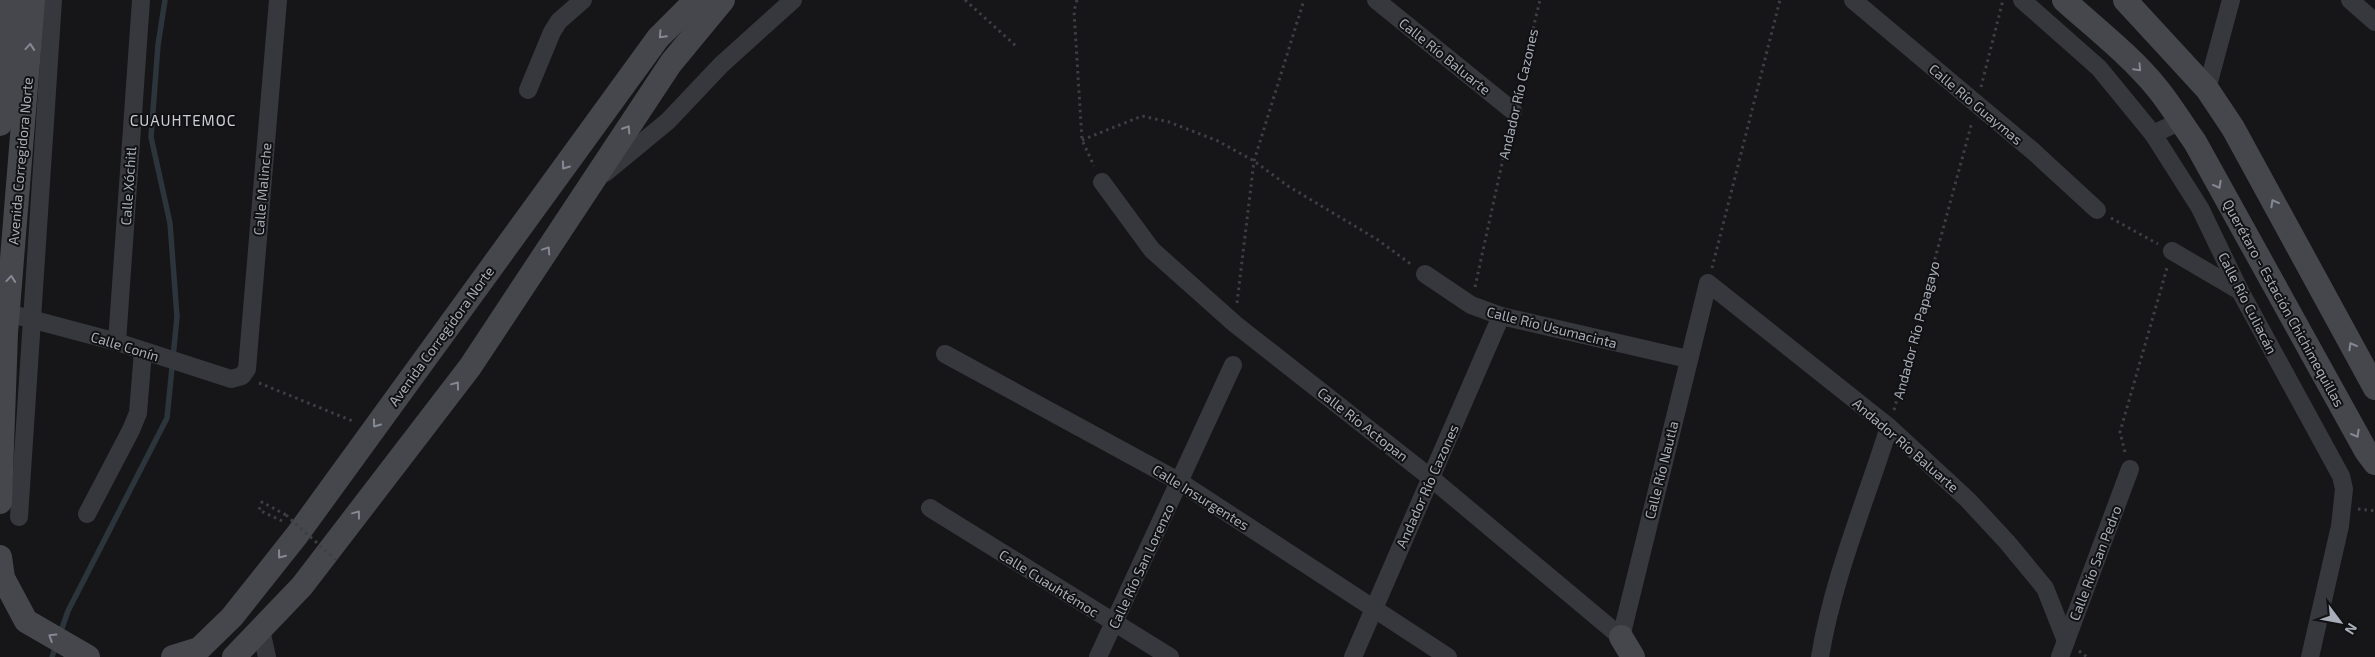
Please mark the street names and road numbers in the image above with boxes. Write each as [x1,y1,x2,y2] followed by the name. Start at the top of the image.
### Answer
[1396,14,1494,98] street label: Calle Río Baluarte
[1495,27,1541,161] street label: Andador Río Cazones
[1926,60,2026,148] street label: Calle Río Guaymas
[4,76,36,246] street label: Avenida Corregidora Norte
[249,142,275,236] street label: Calle Malinche
[117,145,139,226] street label: Calle Xóchitl
[2220,196,2348,410] street label: Querétaro - Estación Chichimequillas
[2215,249,2281,357] street label: Calle Río Culiacán
[1889,259,1943,401] street label: Andador Río Papagayo
[385,263,497,409] street label: Avenida Corregidora Norte
[1485,303,1619,351] street label: Calle Río Usumacinta
[89,328,161,364] street label: Calle Conín
[1314,383,1412,465] street label: Calle Río Actopan
[1850,394,1962,496] street label: Andador Río Baluarte
[1641,419,1681,521] street label: Calle Río Nautla
[1392,421,1462,551] street label: Andador Río Cazones
[1150,461,1252,533] street label: Calle Insurgentes
[1105,501,1177,631] street label: Calle Río San Lorenzo
[2065,503,2125,623] street label: Calle Río San Pedro
[996,546,1102,621] street label: Calle Cuauhtémoc

